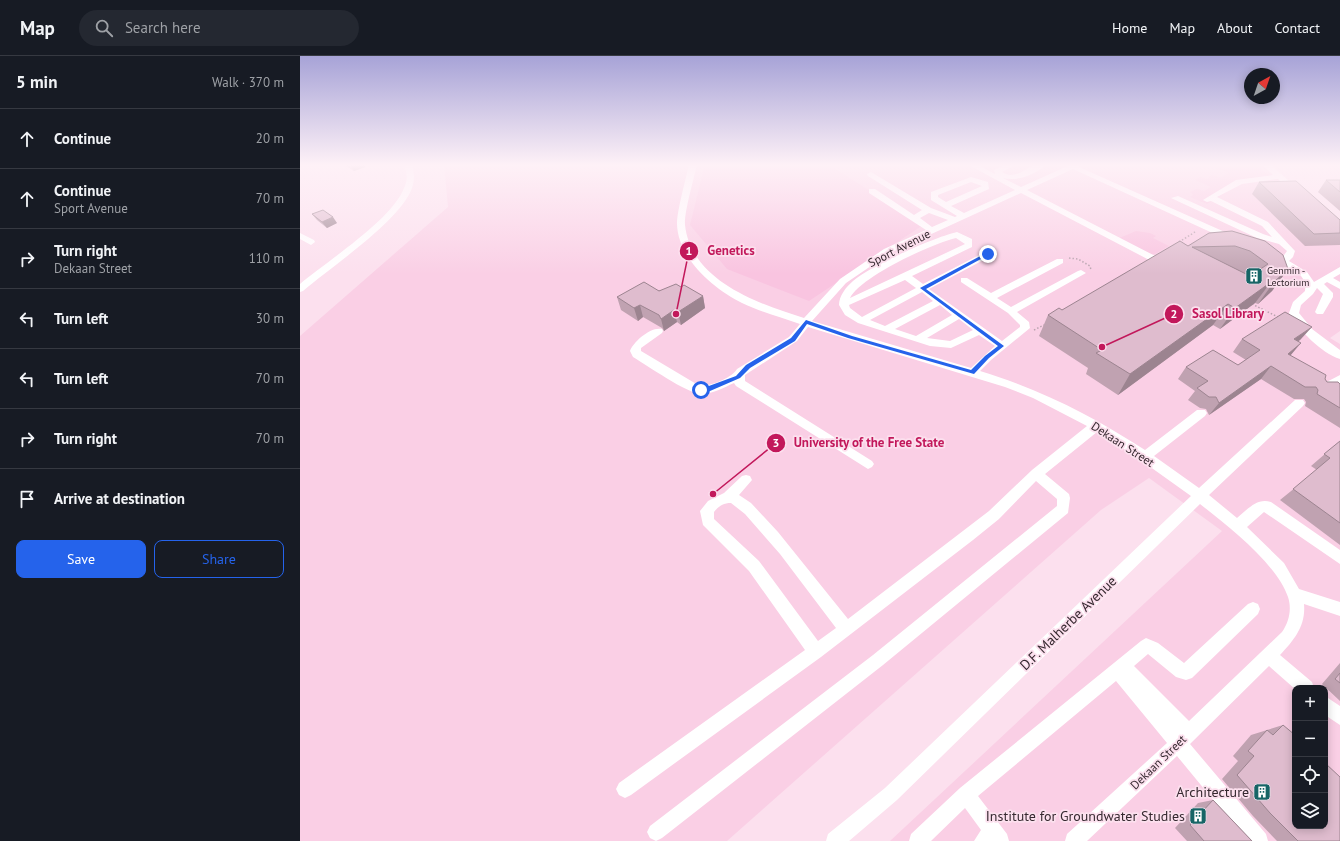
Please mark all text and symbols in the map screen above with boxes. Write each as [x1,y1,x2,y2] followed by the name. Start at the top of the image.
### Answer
[79,10,359,46] search box
[20,16,55,40] text: Map
[93,17,115,39] icon: search
[125,18,201,37] text: Search here
[1112,19,1147,37] text: Home
[1169,19,1195,37] text: Map
[1217,19,1253,37] text: About
[1275,19,1320,37] text: Contact
[1244,68,1280,104] north arrow
[16,71,57,93] text: 5 min
[212,74,284,91] text: Walk · 370 m
[16,128,38,150] icon: ahead
[54,129,111,148] text: Continue
[256,130,284,147] text: 20 m
[54,181,111,200] text: Continue
[16,188,38,210] icon: ahead
[256,190,284,207] text: 70 m
[54,200,128,217] text: Sport Avenue
[865,226,933,270] street label: Sport Avenue
[679,238,763,263] callout: Genetics
[54,241,117,260] text: Turn right
[707,242,755,259] text: Genetics
[686,243,692,258] text: 1
[979,245,997,263] route end
[16,248,38,270] icon: right
[249,250,284,267] text: 110 m
[54,260,132,277] text: Dekaan Street
[1267,264,1309,289] place label: Genmin - Lectorium
[1244,266,1264,286] building icon: Genmin - Lectorium
[1164,301,1272,326] callout: Sasol Library
[1192,305,1265,322] text: Sasol Library
[1171,306,1177,321] text: 2
[16,308,38,330] icon: left
[54,309,108,328] text: Turn left
[256,310,284,327] text: 30 m
[16,368,38,390] icon: left
[54,369,108,388] text: Turn left
[256,370,284,387] text: 70 m
[692,381,710,399] route start
[1089,418,1157,470] street label: Dekaan Street
[16,428,38,450] icon: right
[54,429,117,448] text: Turn right
[256,430,284,447] text: 70 m
[766,430,953,455] callout: University of the Free State
[794,434,945,451] text: University of the Free State
[773,435,779,450] text: 3
[16,488,38,510] icon: arrive
[54,489,185,508] text: Arrive at destination
[16,540,146,578] button: Save
[154,540,284,578] button: Share
[1016,572,1120,674] street label: D.F. Malherbe Avenue
[1292,685,1328,829] map controls
[1292,685,1328,721] button: +
[1292,721,1328,757] button: −
[1127,732,1189,792] street label: Dekaan Street
[1292,757,1328,793] button: locate
[1252,782,1272,802] building icon: Architecture
[1176,783,1249,801] place label: Architecture
[1292,793,1328,829] button: layers
[1188,806,1208,826] building icon: Institute for Groundwater Studies
[986,807,1185,825] place label: Institute for Groundwater Studies

